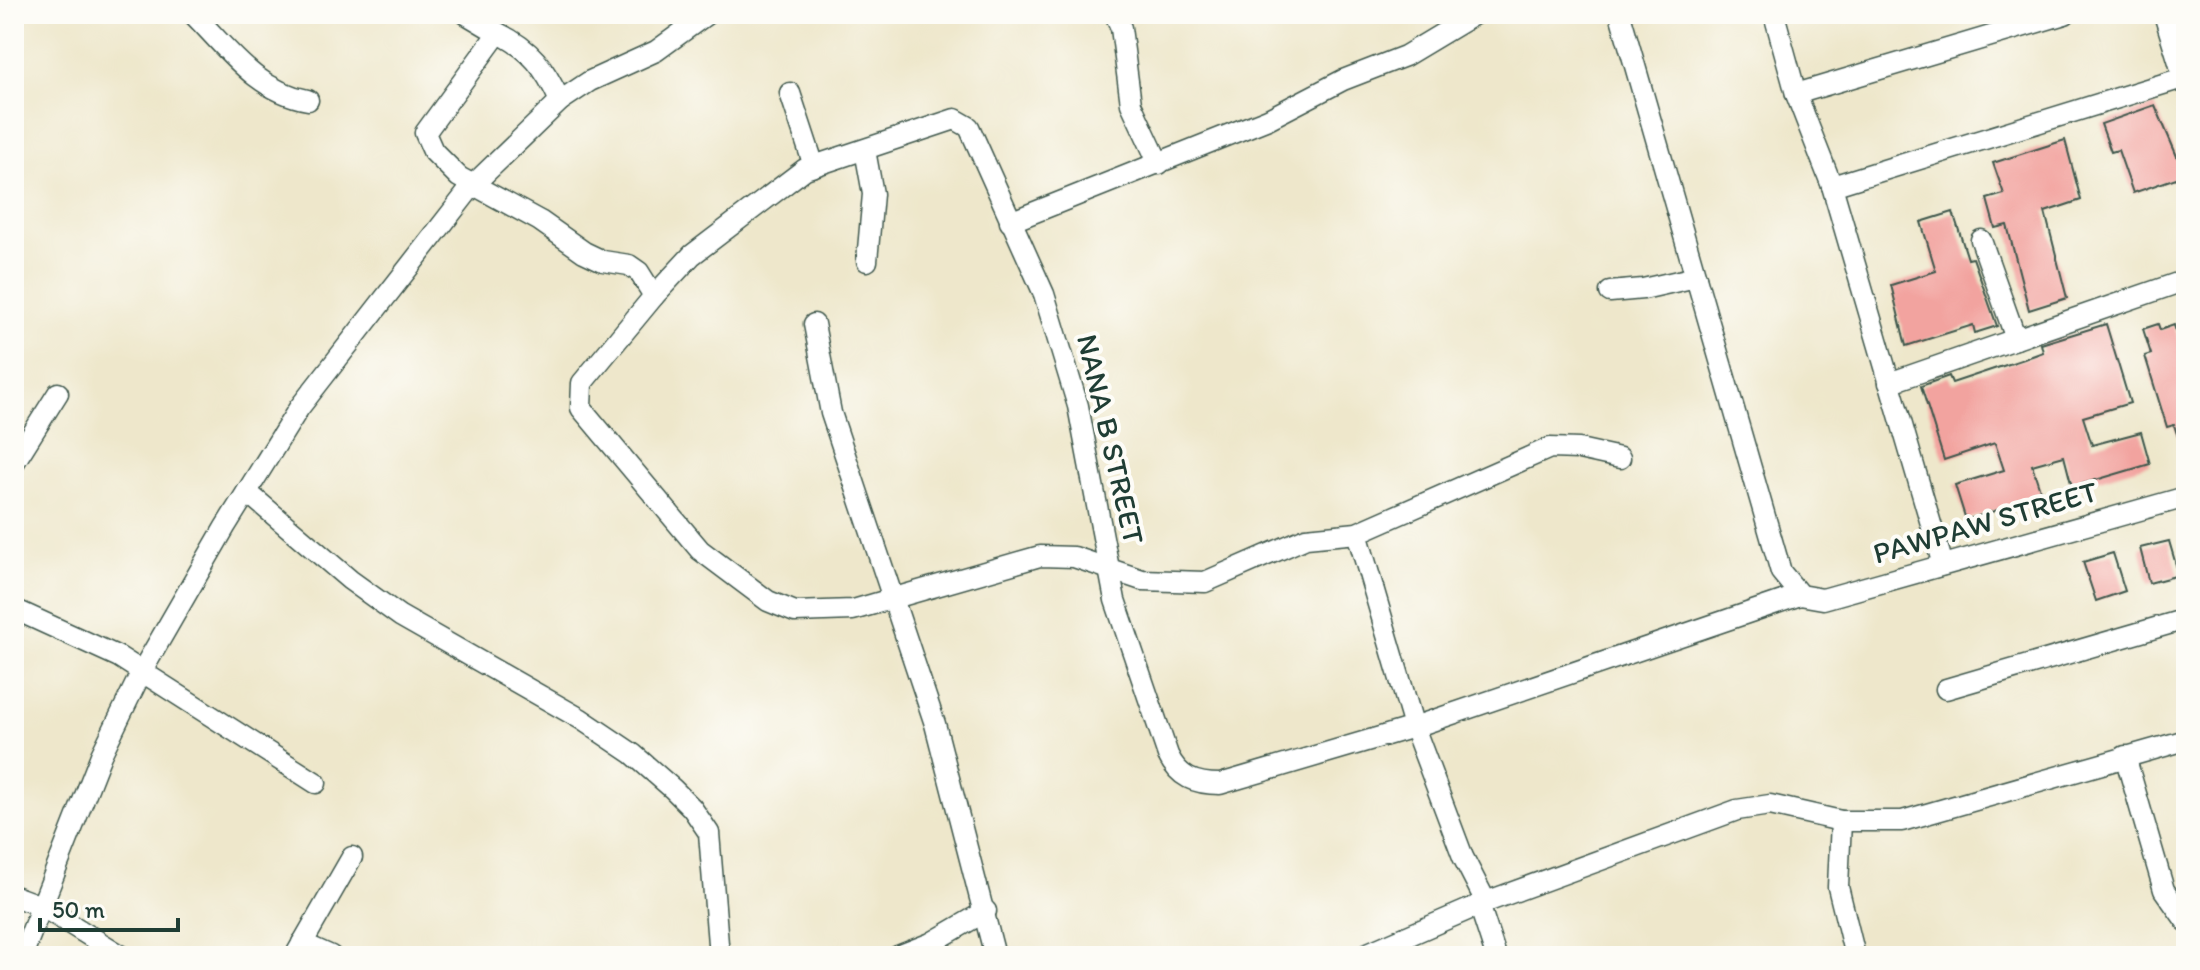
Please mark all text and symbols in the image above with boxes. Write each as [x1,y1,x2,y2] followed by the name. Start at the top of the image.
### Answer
[1069,330,1153,548] street label: NANA B STREET
[1868,472,2102,572] street label: PAWPAW STREET
[40,882,178,932] scale bar
[52,895,105,924] text: 50 m

